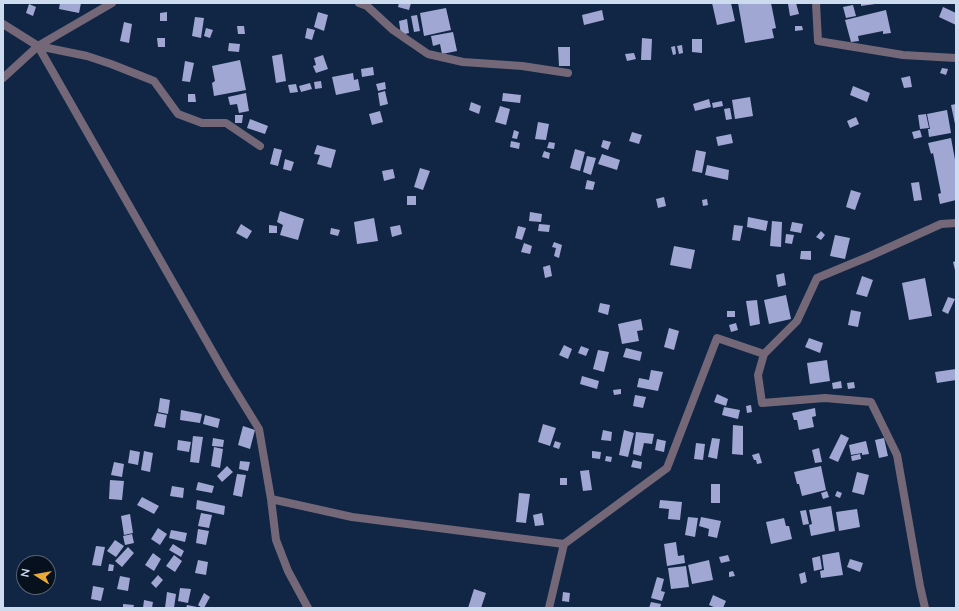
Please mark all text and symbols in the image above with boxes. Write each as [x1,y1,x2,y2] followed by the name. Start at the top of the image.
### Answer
[16,555,56,595] north arrow
[18,567,32,578] text: N

